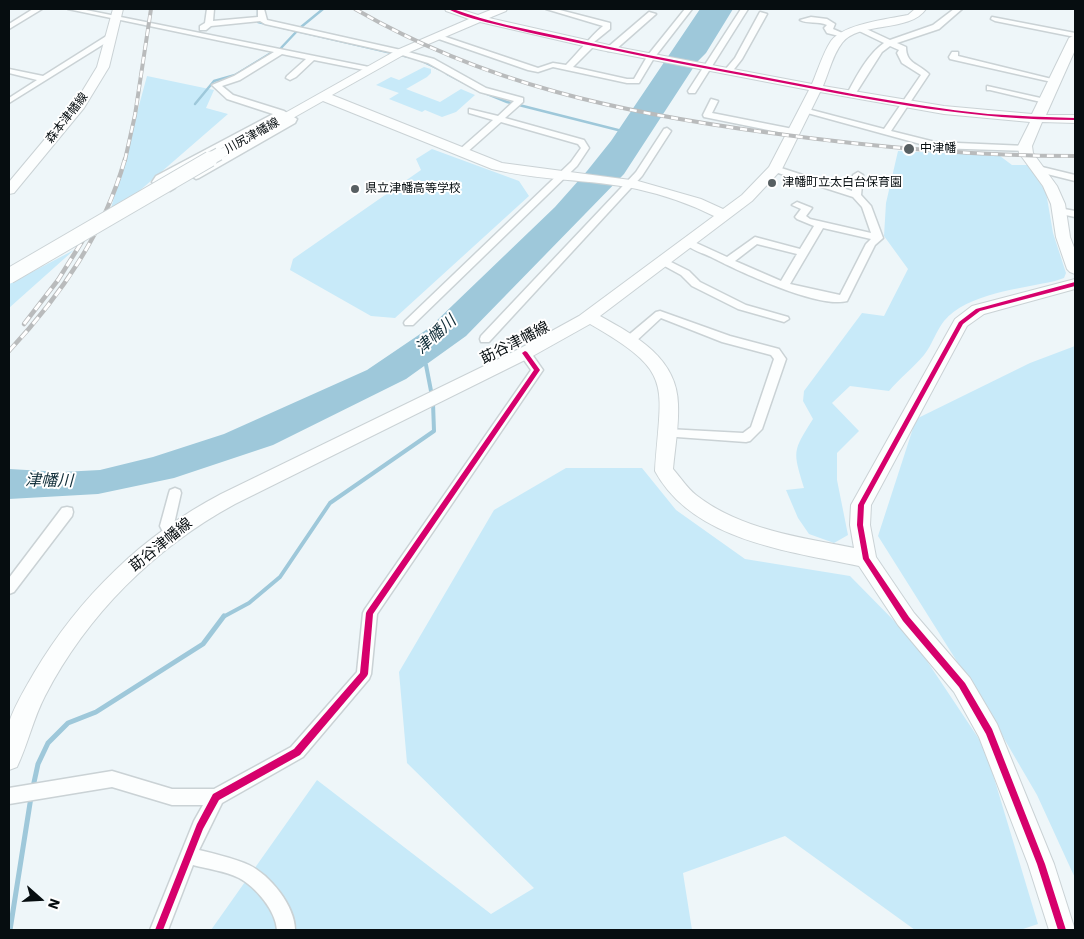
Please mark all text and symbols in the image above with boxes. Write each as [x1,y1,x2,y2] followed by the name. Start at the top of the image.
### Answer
[43,90,91,146] street label: 森本津幡線
[222,115,282,157] street label: 川尻津幡線
[902,142,916,156] marker: 中津幡
[920,142,956,156] place label: 中津幡
[782,176,902,190] place label: 津幡町立太白台保育園
[766,177,778,189] marker: 津幡町立太白台保育園
[365,182,461,196] place label: 県立津幡高等学校
[349,183,361,195] marker: 県立津幡高等学校
[412,312,460,358] water label: 津幡川
[478,318,552,368] street label: 莇谷津幡線
[25,471,73,491] water label: 津幡川
[126,514,196,576] street label: 莇谷津幡線
[15,874,65,924] north arrow
[44,896,64,912] text: N

